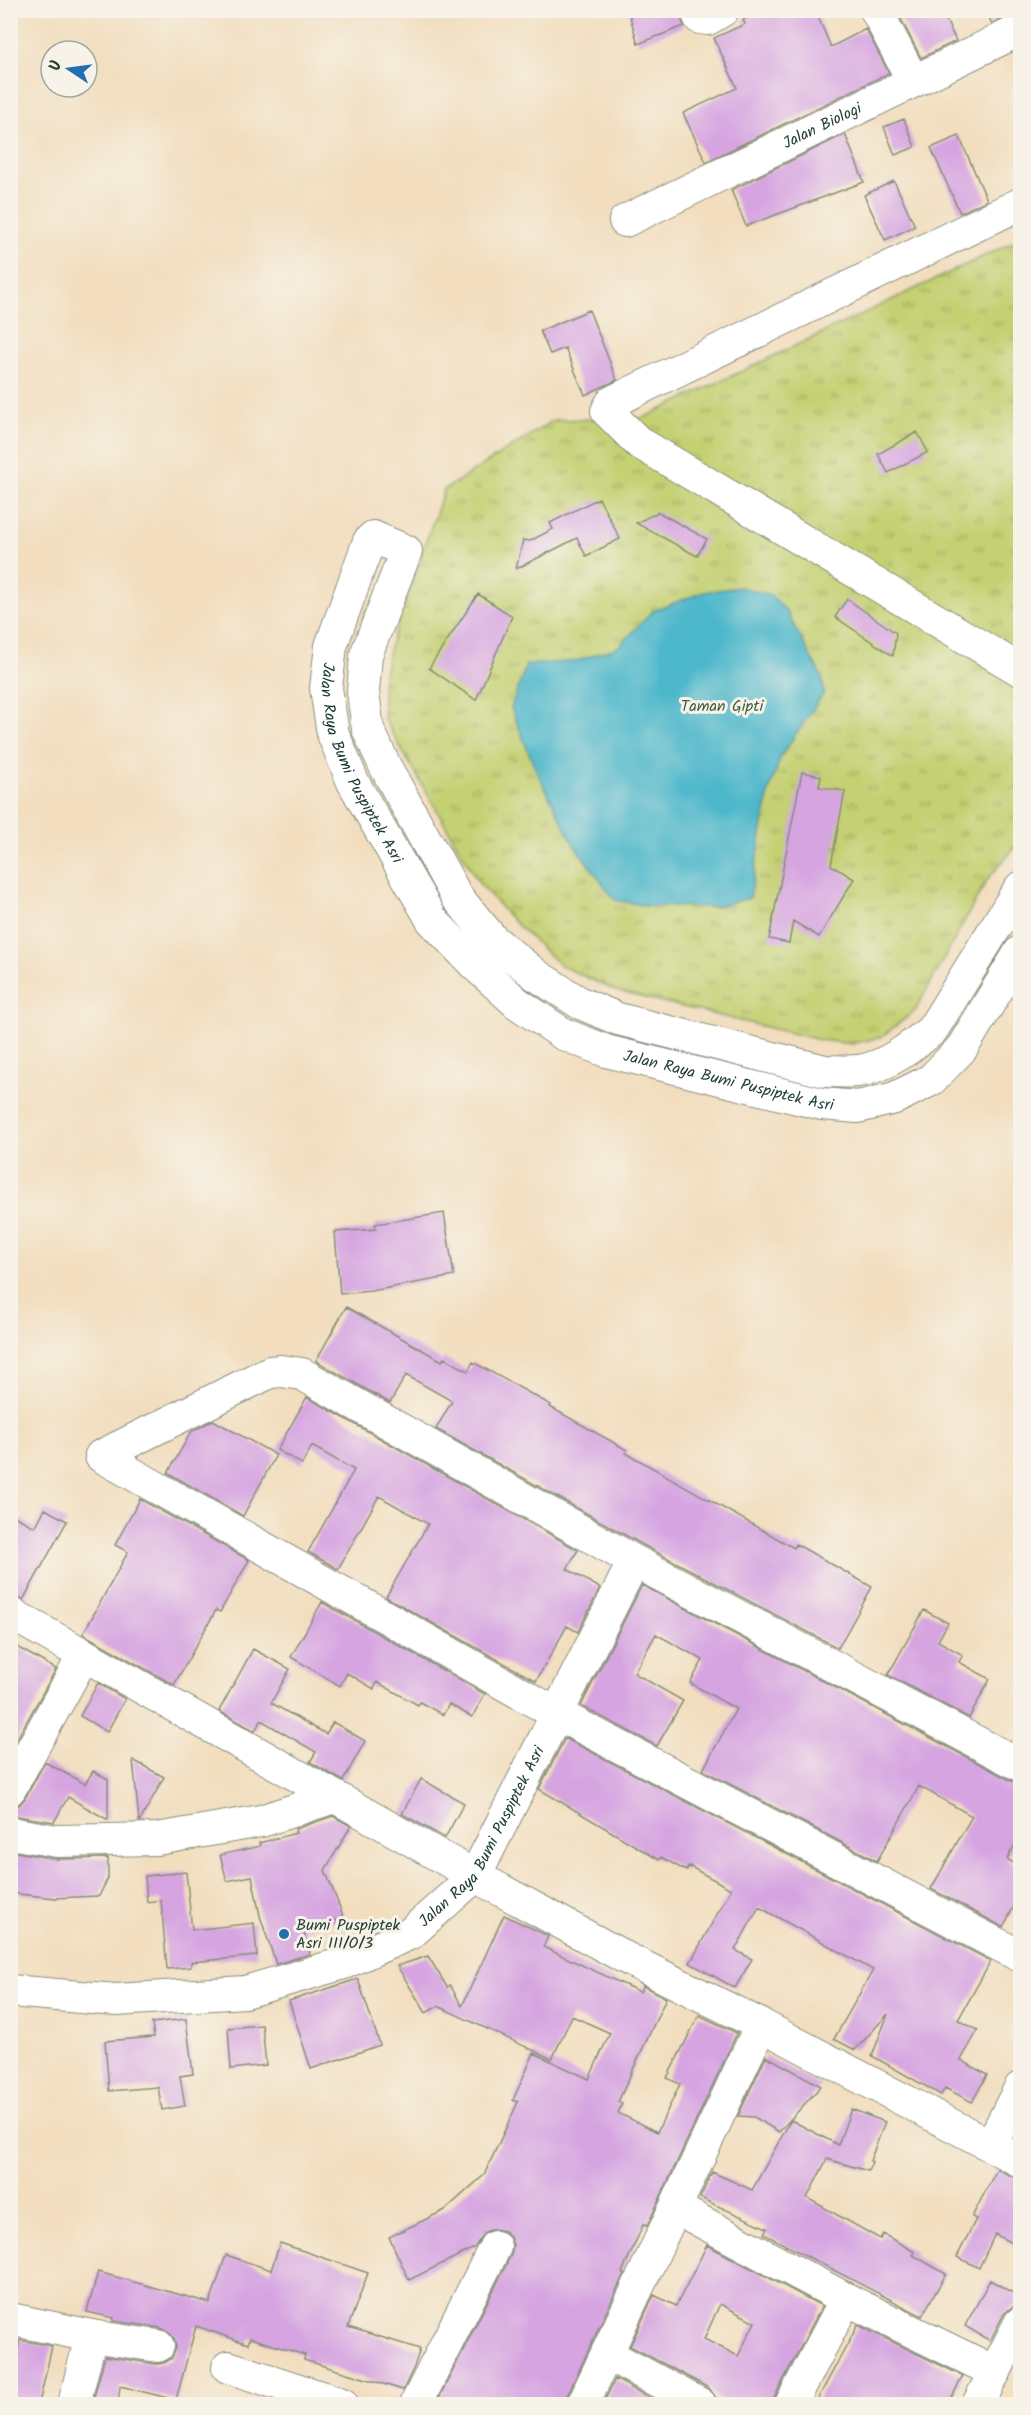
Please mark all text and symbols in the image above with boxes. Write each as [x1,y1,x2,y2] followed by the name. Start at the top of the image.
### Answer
[39,39,99,99] north arrow
[43,58,69,73] text: U
[778,95,867,155] street label: Jalan Biologi
[313,661,410,869] street label: Jalan Raya Bumi Puspiptek Asri
[681,694,764,719] park label: Taman Gipti
[621,1043,836,1118] street label: Jalan Raya Bumi Puspiptek Asri
[413,1741,552,1933] street label: Jalan Raya Bumi Puspiptek Asri
[296,1913,401,1956] place label: Bumi Puspiptek Asri III/O/3
[277,1927,291,1941] marker: Bumi Puspiptek Asri III/O/3

